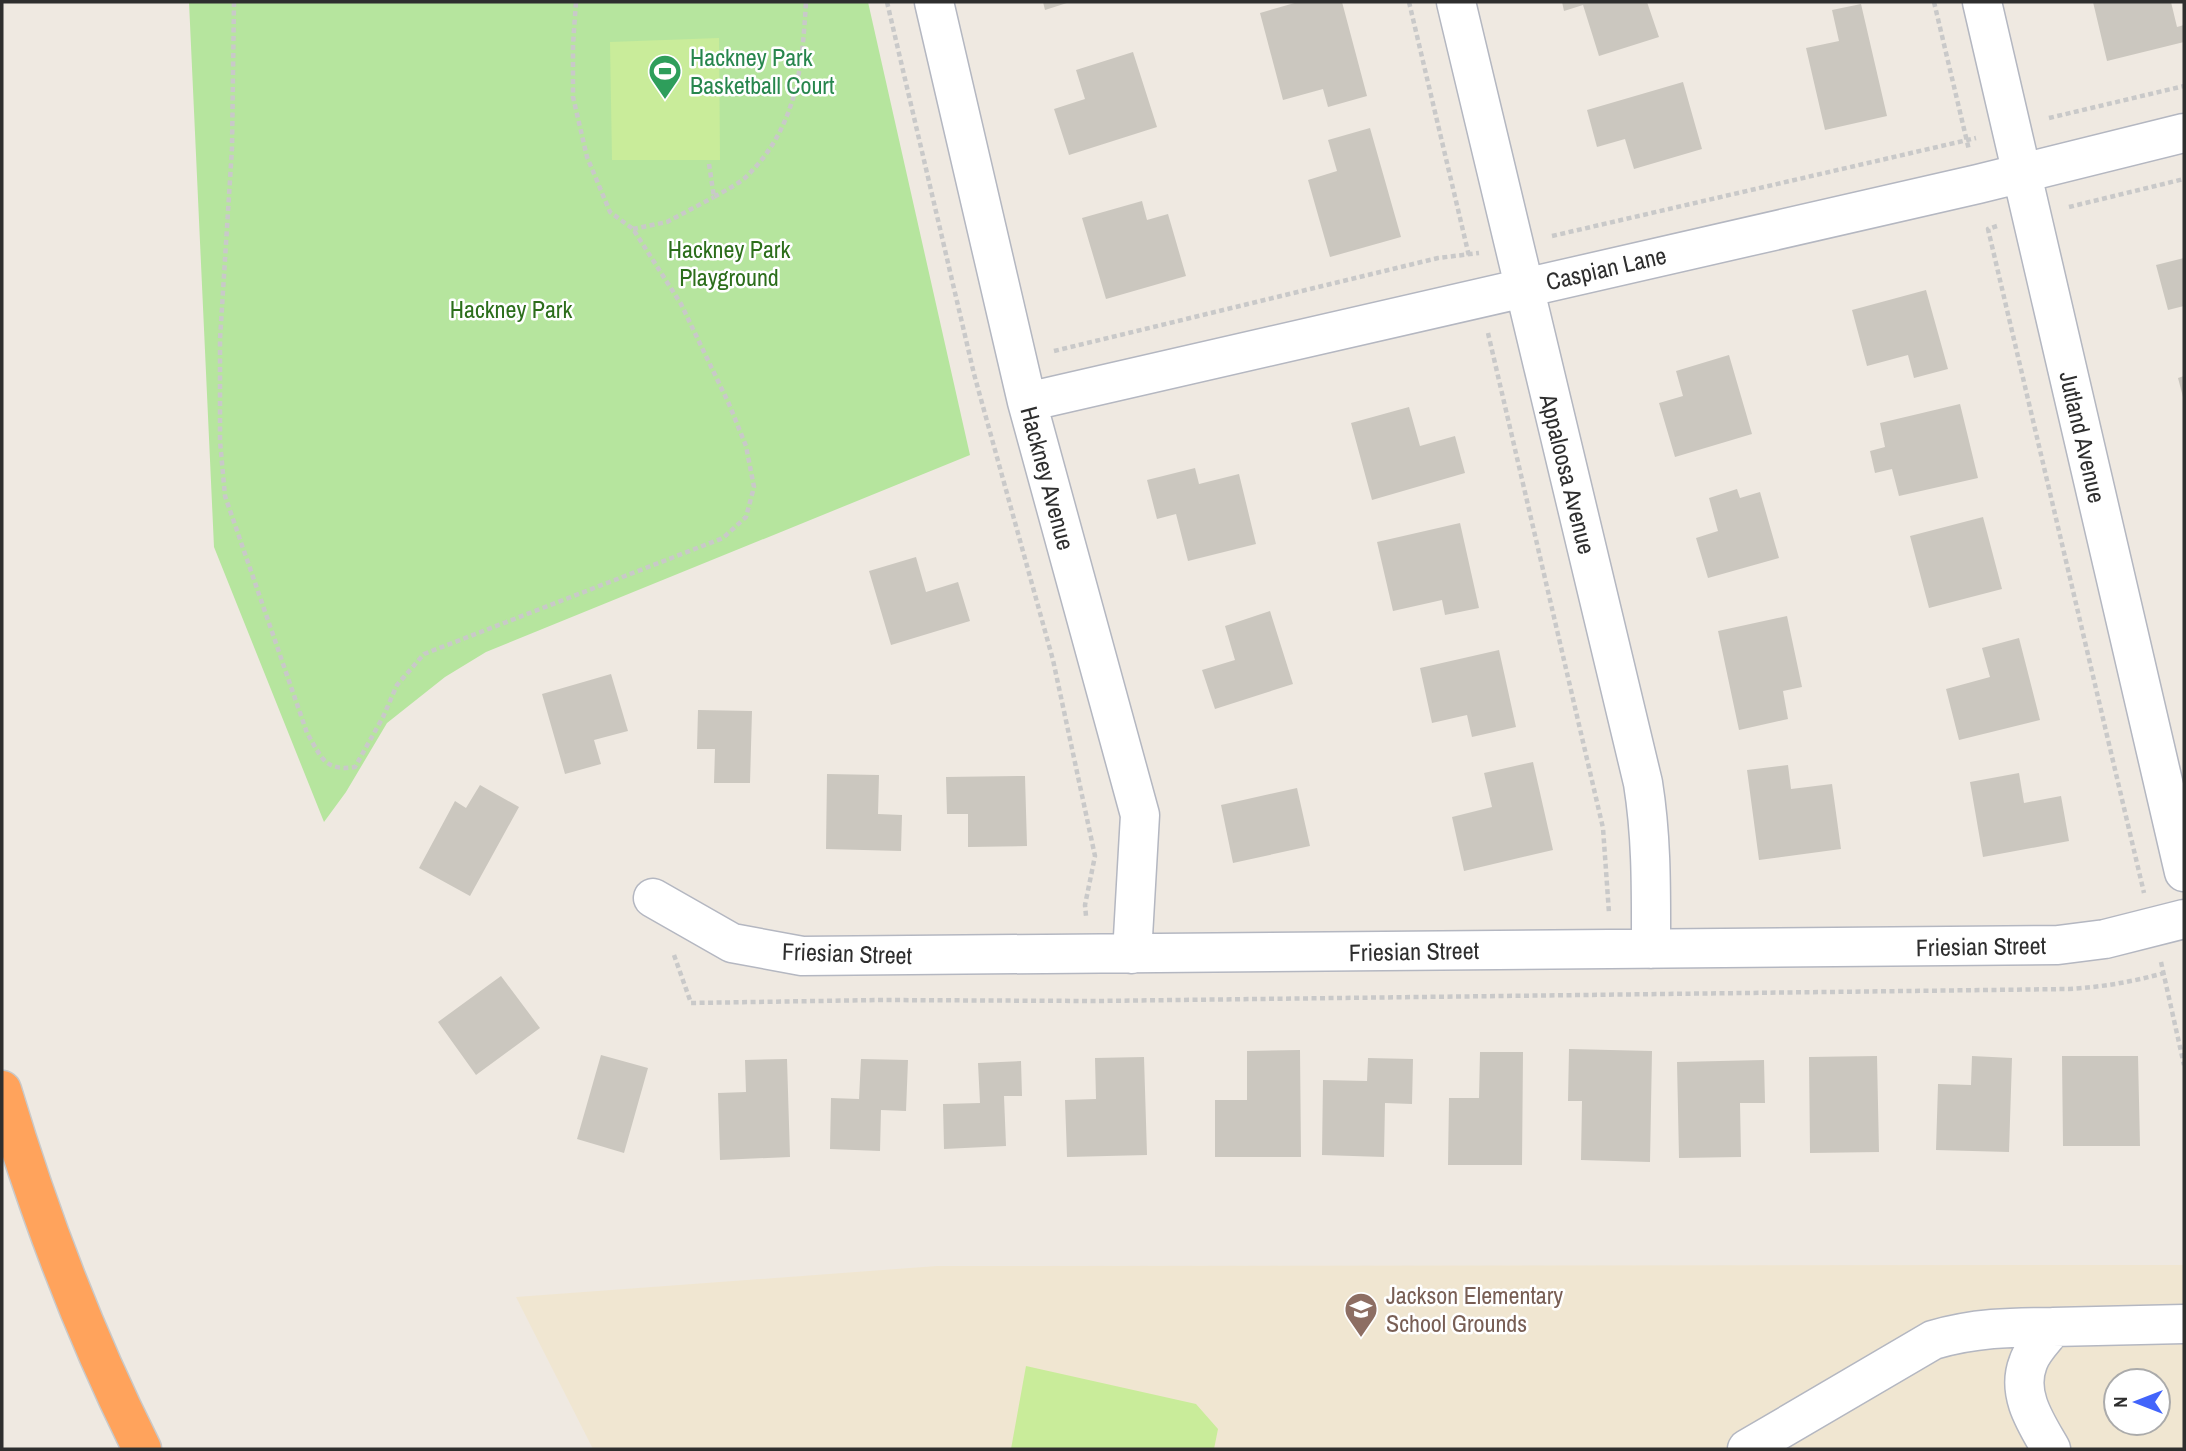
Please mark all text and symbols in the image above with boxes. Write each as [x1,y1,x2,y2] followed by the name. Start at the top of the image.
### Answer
[690,41,835,101] place label: Hackney Park Basketball Court
[646,52,684,101] sports icon: Hackney Park Basketball Court
[668,233,790,293] park label: Hackney Park Playground
[1543,239,1669,297] street label: Caspian Lane
[450,293,572,325] park label: Hackney Park
[2052,368,2114,506] street label: Jutland Avenue
[1532,390,1603,557] street label: Appaloosa Avenue
[1013,403,1083,553] street label: Hackney Avenue
[1916,929,2047,963] street label: Friesian Street
[1349,934,1480,968] street label: Friesian Street
[781,935,913,971] street label: Friesian Street
[1386,1279,1563,1339] place label: Jackson Elementary School Grounds
[1342,1290,1380,1339] school or university icon: Jackson Elementary School Grounds
[2102,1367,2172,1437] north arrow
[2107,1396,2133,1408] text: N

